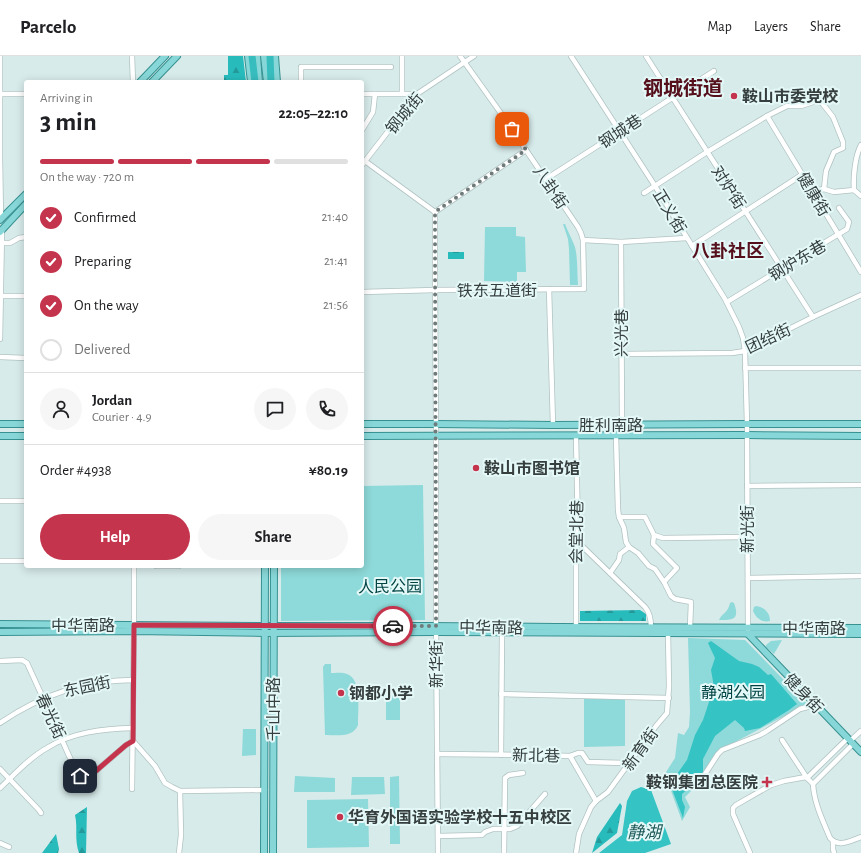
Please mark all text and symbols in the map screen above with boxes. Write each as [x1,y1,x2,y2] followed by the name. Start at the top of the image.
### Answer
[20,18,76,37] text: Parcelo
[707,20,732,34] text: Map
[754,20,788,34] text: Layers
[810,20,841,34] text: Share
[643,77,723,99] district label: 钢城街道
[742,87,839,105] place label: 鞍山市委党校
[382,89,426,137] street label: 钢城街
[729,91,739,101] marker: 鞍山市委党校
[40,92,93,105] text: Arriving in
[278,106,348,121] text: 22:05–22:10
[40,109,97,135] text: 3 min
[596,111,645,152] street label: 钢城巷
[495,112,529,146] pin
[501,118,523,140] icon: bag
[530,163,571,212] street label: 八卦街
[708,163,749,212] street label: 对炉街
[794,169,833,219] street label: 健康街
[40,171,134,184] text: On the way · 720 m
[650,186,689,236] street label: 正义街
[40,207,62,229] icon: check
[74,210,136,225] text: Confirmed
[322,211,348,224] text: 21:40
[765,237,829,284] street label: 钢炉东巷
[692,241,764,261] district label: 八卦社区
[40,251,62,273] icon: check
[74,254,131,269] text: Preparing
[324,255,348,268] text: 21:41
[457,282,537,299] street label: 铁东五道街
[40,295,62,317] icon: check
[74,298,139,313] text: On the way
[323,299,348,312] text: 21:56
[613,309,630,357] street label: 兴光巷
[743,321,794,356] street label: 团结街
[74,342,131,357] text: Delivered
[40,388,82,430] button: person
[254,388,296,430] button: chat
[306,388,348,430] button: phone
[92,393,132,408] text: Jordan
[92,411,152,424] text: Courier · 4.9
[579,417,643,434] street label: 胜利南路
[484,459,580,477] place label: 鞍山市图书馆
[40,463,112,478] text: Order #4938
[309,463,348,478] text: ¥80.19
[471,463,481,473] marker: 鞍山市图书馆
[567,500,586,564] street label: 会堂北巷
[739,505,756,553] street label: 新光街
[40,514,190,560] button: Help
[198,514,348,560] button: Share
[358,578,422,595] park label: 人民公园
[373,606,413,646] courier
[382,615,404,637] icon: car
[51,617,115,634] street label: 中华南路
[459,618,523,637] street label: 中华南路
[782,620,846,637] street label: 中华南路
[428,640,445,688] street label: 新华街
[781,670,826,717] street label: 健身街
[62,673,112,700] street label: 东园街
[265,677,282,741] street label: 千山中路
[701,684,765,701] park label: 静湖公园
[349,685,413,702] place label: 钢都小学
[336,688,346,698] marker: 钢都小学
[33,691,68,742] street label: 春光街
[619,725,661,774] street label: 新育街
[512,747,560,764] street label: 新北巷
[63,759,97,793] pin
[69,765,91,787] icon: home
[646,773,758,791] place label: 鞍钢集团总医院
[761,776,773,788] marker: 鞍钢集团总医院
[348,808,572,826] place label: 华育外国语实验学校十五中校区
[335,812,345,822] marker: 华育外国语实验学校十五中校区
[627,823,664,841] water label: 静湖

